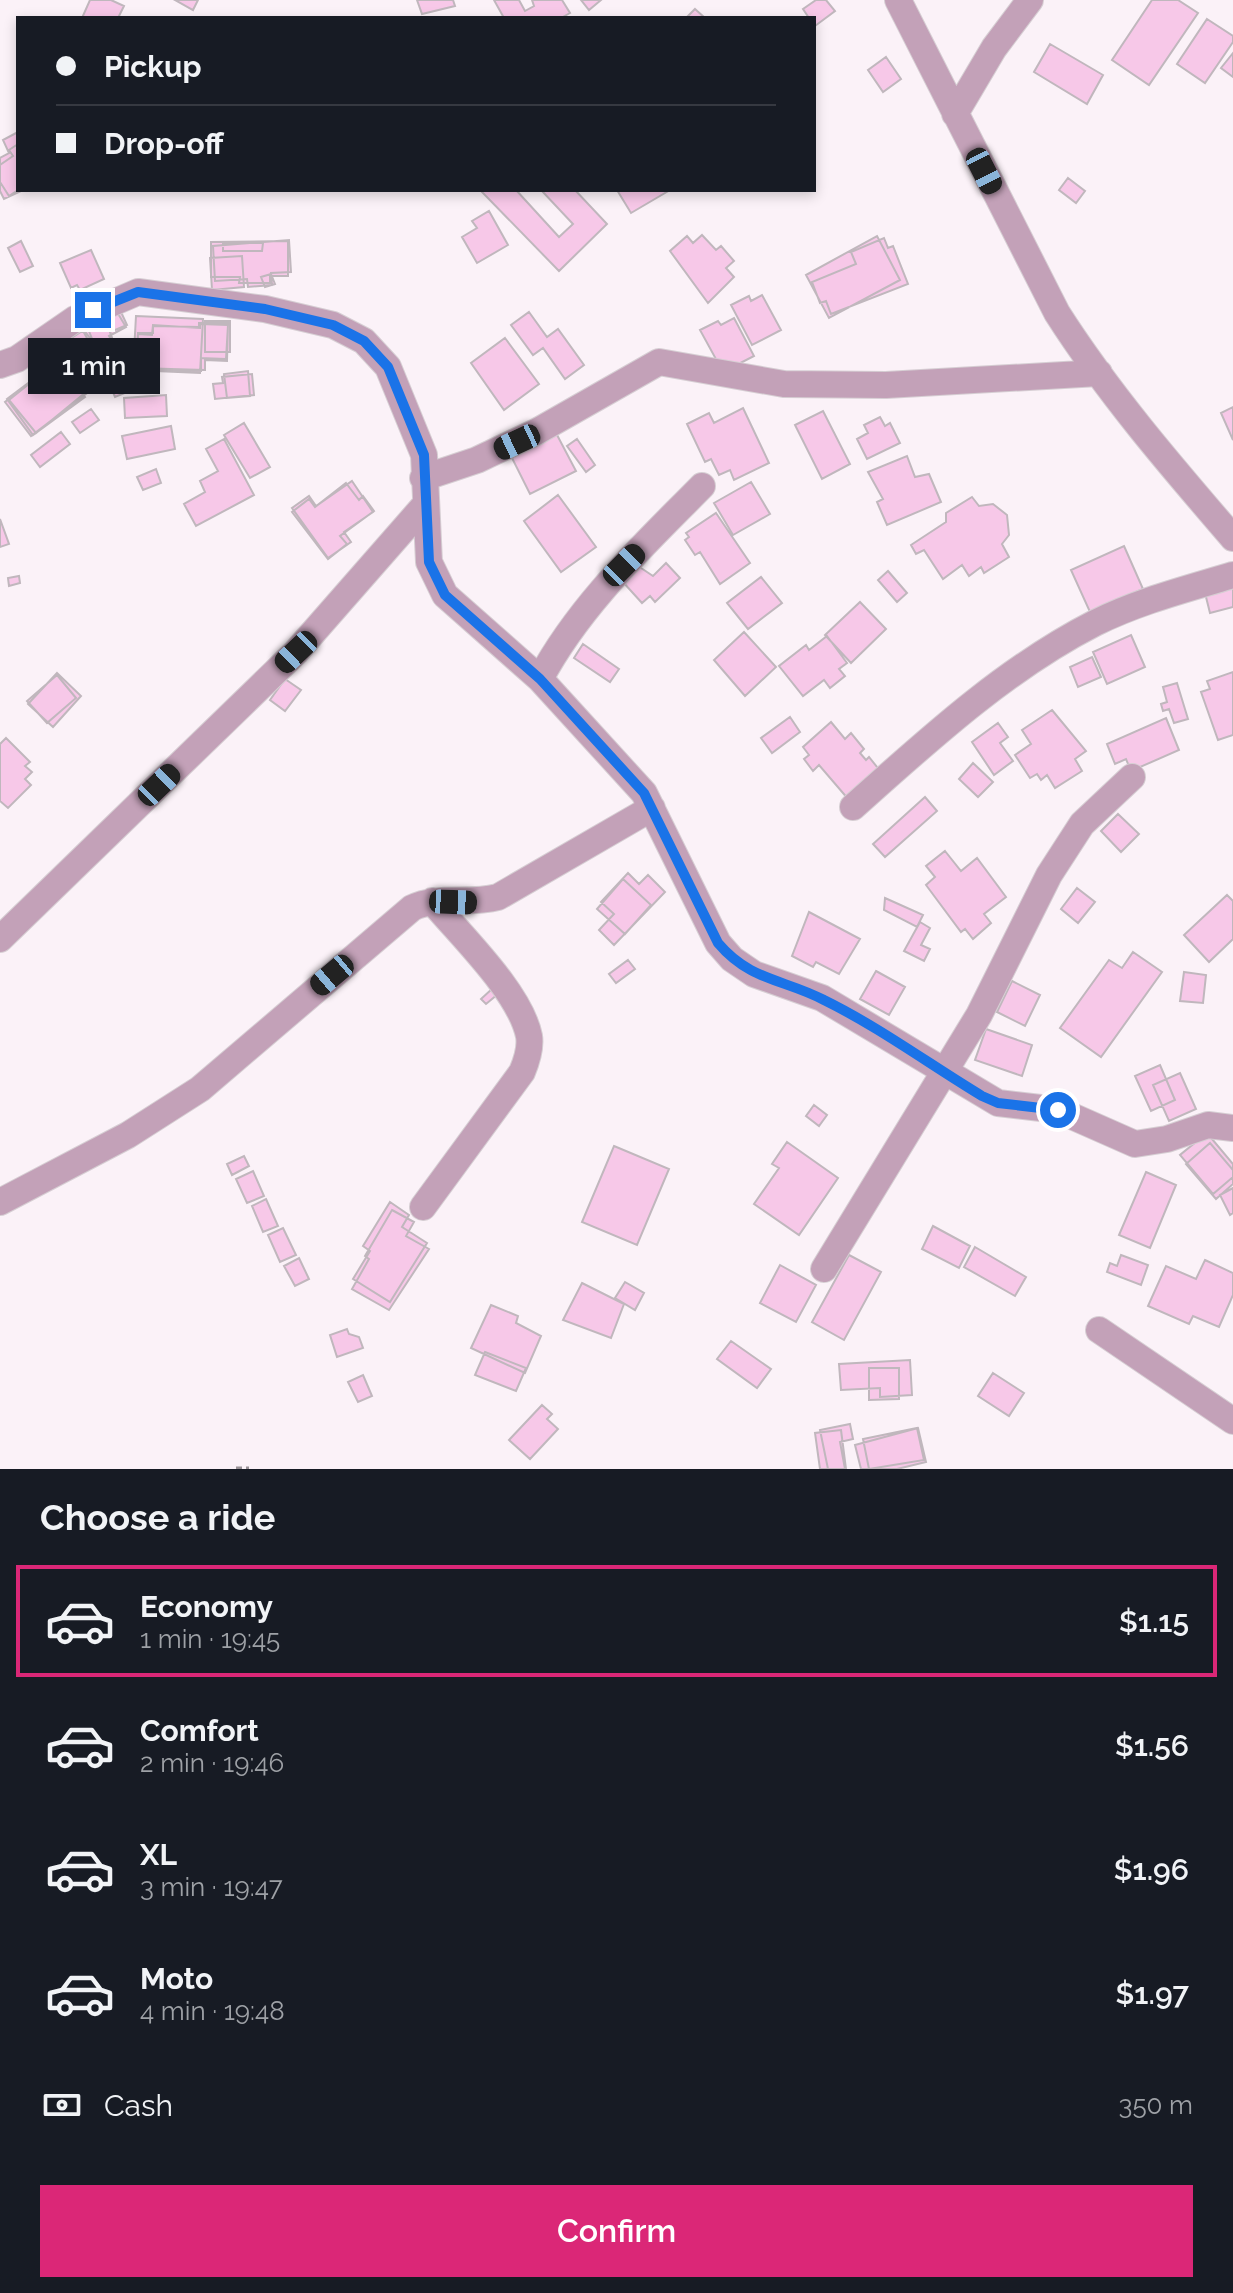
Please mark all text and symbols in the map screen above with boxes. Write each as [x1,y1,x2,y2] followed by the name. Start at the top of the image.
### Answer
[104,49,202,84] text: Pickup
[104,126,224,161] text: Drop-off
[962,144,1006,198] car
[75,292,111,328] route end
[27,338,159,394] callout: 1 min
[62,351,126,381] text: 1 min
[490,421,544,463] car
[599,540,649,590] car
[270,627,322,677] car
[133,760,185,810] car
[429,889,477,915] car
[306,950,358,1000] car
[1040,1092,1076,1128] route start
[40,1496,275,1538] text: Choose a ride
[44,1585,116,1657] icon: car
[140,1589,273,1624] text: Economy
[1119,1604,1189,1639] text: $1.15
[140,1624,280,1654] text: 1 min · 19:45
[44,1709,116,1781] icon: car
[140,1713,259,1748] text: Comfort
[1115,1728,1189,1763] text: $1.56
[140,1748,284,1778] text: 2 min · 19:46
[44,1833,116,1905] icon: car
[140,1837,177,1872] text: XL
[1114,1852,1189,1887] text: $1.96
[140,1872,283,1902] text: 3 min · 19:47
[44,1957,116,2029] icon: car
[140,1961,213,1996] text: Moto
[1116,1976,1189,2011] text: $1.97
[140,1996,285,2026] text: 4 min · 19:48
[40,2083,84,2127] icon: cash
[104,2088,173,2123] text: Cash
[1119,2090,1193,2120] text: 350 m
[40,2185,1193,2277] button: Confirm

